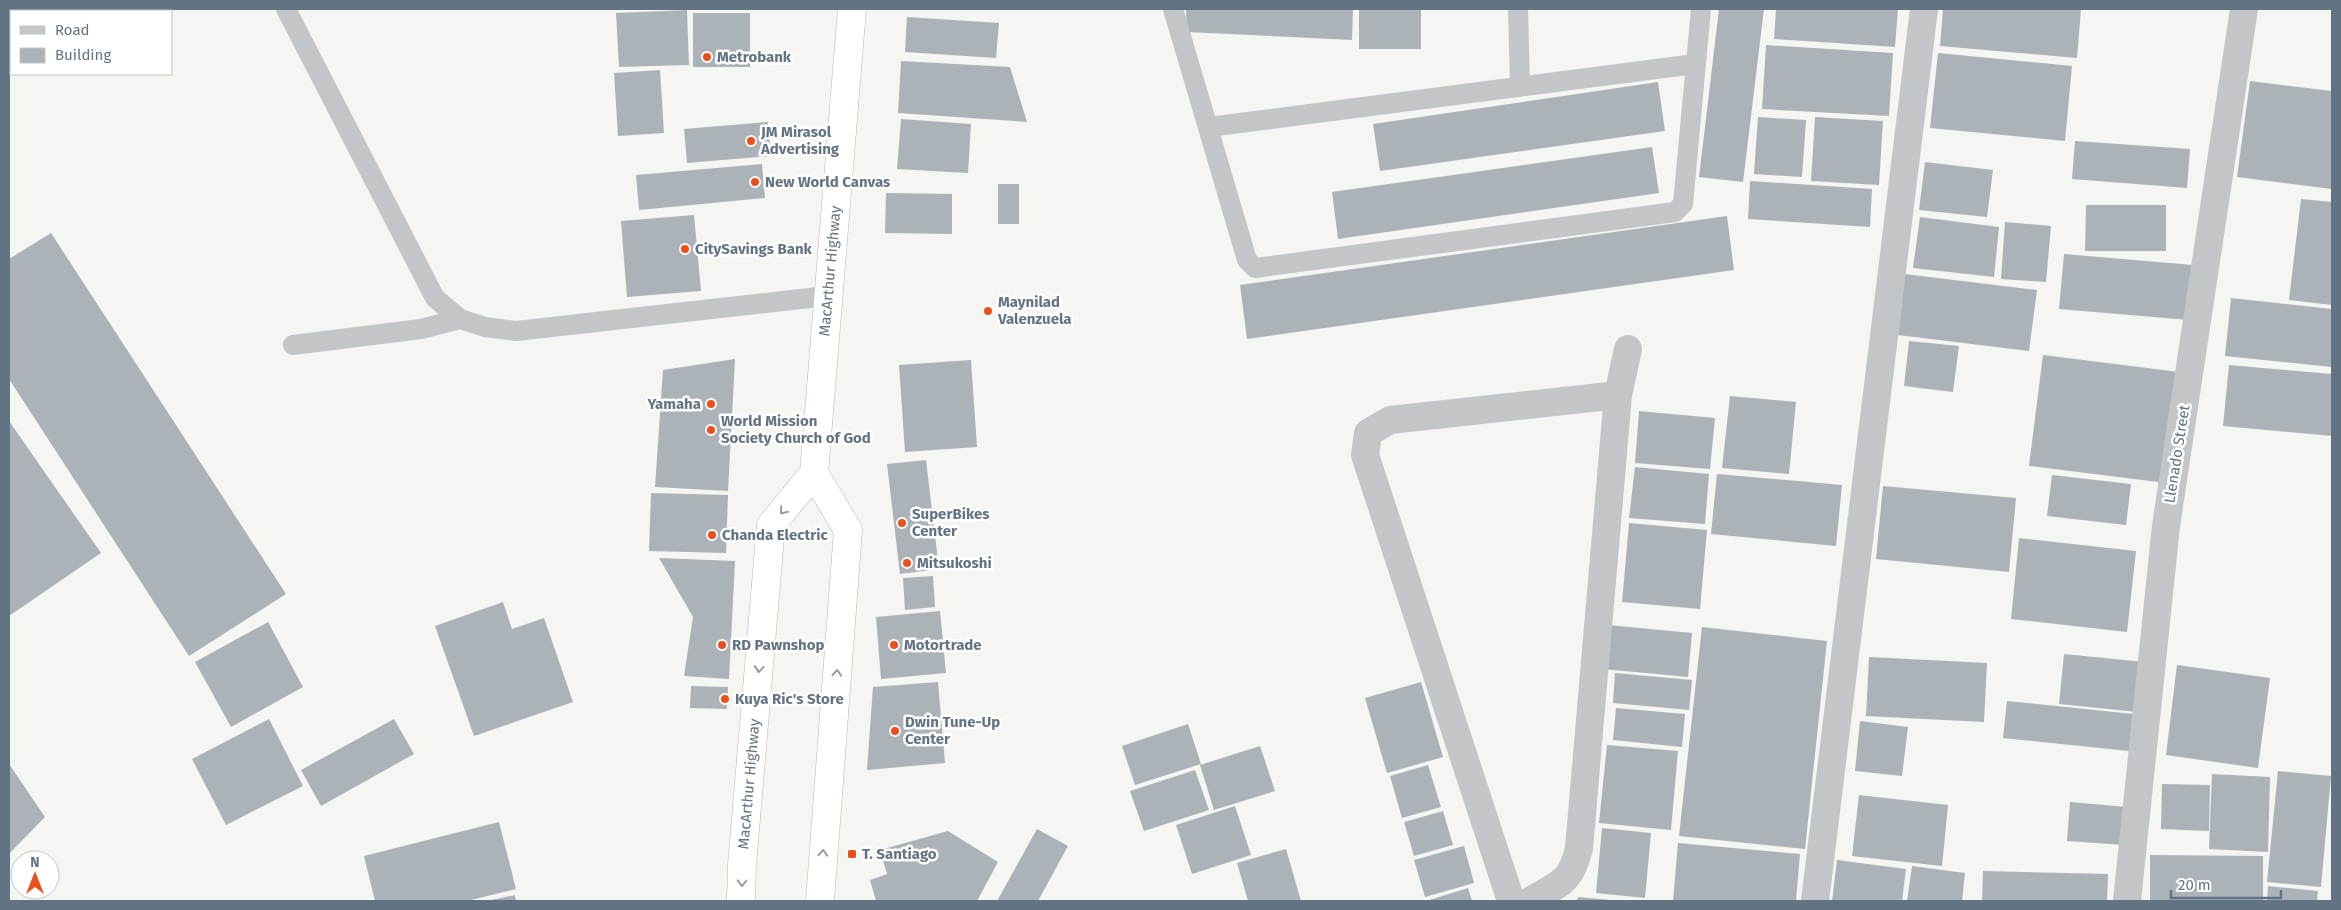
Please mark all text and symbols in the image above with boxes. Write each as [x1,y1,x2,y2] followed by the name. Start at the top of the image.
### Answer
[10,10,172,75] legend
[55,21,90,39] text: Road
[55,46,111,64] text: Building
[717,48,792,66] place label: Metrobank
[701,51,713,63] marker: Metrobank
[760,123,840,158] place label: JM Mirasol Advertising
[745,135,757,147] marker: JM Mirasol Advertising
[765,173,890,191] place label: New World Canvas
[749,176,761,188] marker: New World Canvas
[815,204,845,337] street label: MacArthur Highway
[695,240,813,258] place label: CitySavings Bank
[679,243,691,255] marker: CitySavings Bank
[997,293,1072,328] place label: Maynilad Valenzuela
[982,305,994,317] marker: Maynilad Valenzuela
[646,395,701,413] place label: Yamaha
[705,398,717,410] marker: Yamaha
[2160,403,2194,504] street label: Llenado Street
[721,412,871,447] place label: World Mission Society Church of God
[705,424,717,436] marker: World Mission Society Church of God
[780,505,789,514] one-way arrow
[912,505,990,540] place label: SuperBikes Center
[896,517,908,529] marker: SuperBikes Center
[722,526,828,544] place label: Chanda Electric
[706,529,718,541] marker: Chanda Electric
[917,554,992,572] place label: Mitsukoshi
[901,557,913,569] marker: Mitsukoshi
[732,636,824,654] place label: RD Pawnshop
[904,636,982,654] place label: Motortrade
[716,639,728,651] marker: RD Pawnshop
[888,639,900,651] marker: Motortrade
[754,665,765,673] one-way arrow
[831,669,842,677] one-way arrow
[735,690,844,708] place label: Kuya Ric's Store
[719,693,731,705] marker: Kuya Ric's Store
[905,713,1000,748] place label: Dwin Tune-Up Center
[734,717,764,850] street label: MacArthur Highway
[889,725,901,737] marker: Dwin Tune-Up Center
[862,845,937,863] place label: T. Santiago
[817,848,828,856] one-way arrow
[846,848,858,860] marker: T. Santiago
[10,850,60,900] north arrow
[30,854,40,871] text: N
[2171,868,2281,900] scale bar
[2178,876,2211,894] text: 20 m
[736,879,747,887] one-way arrow

